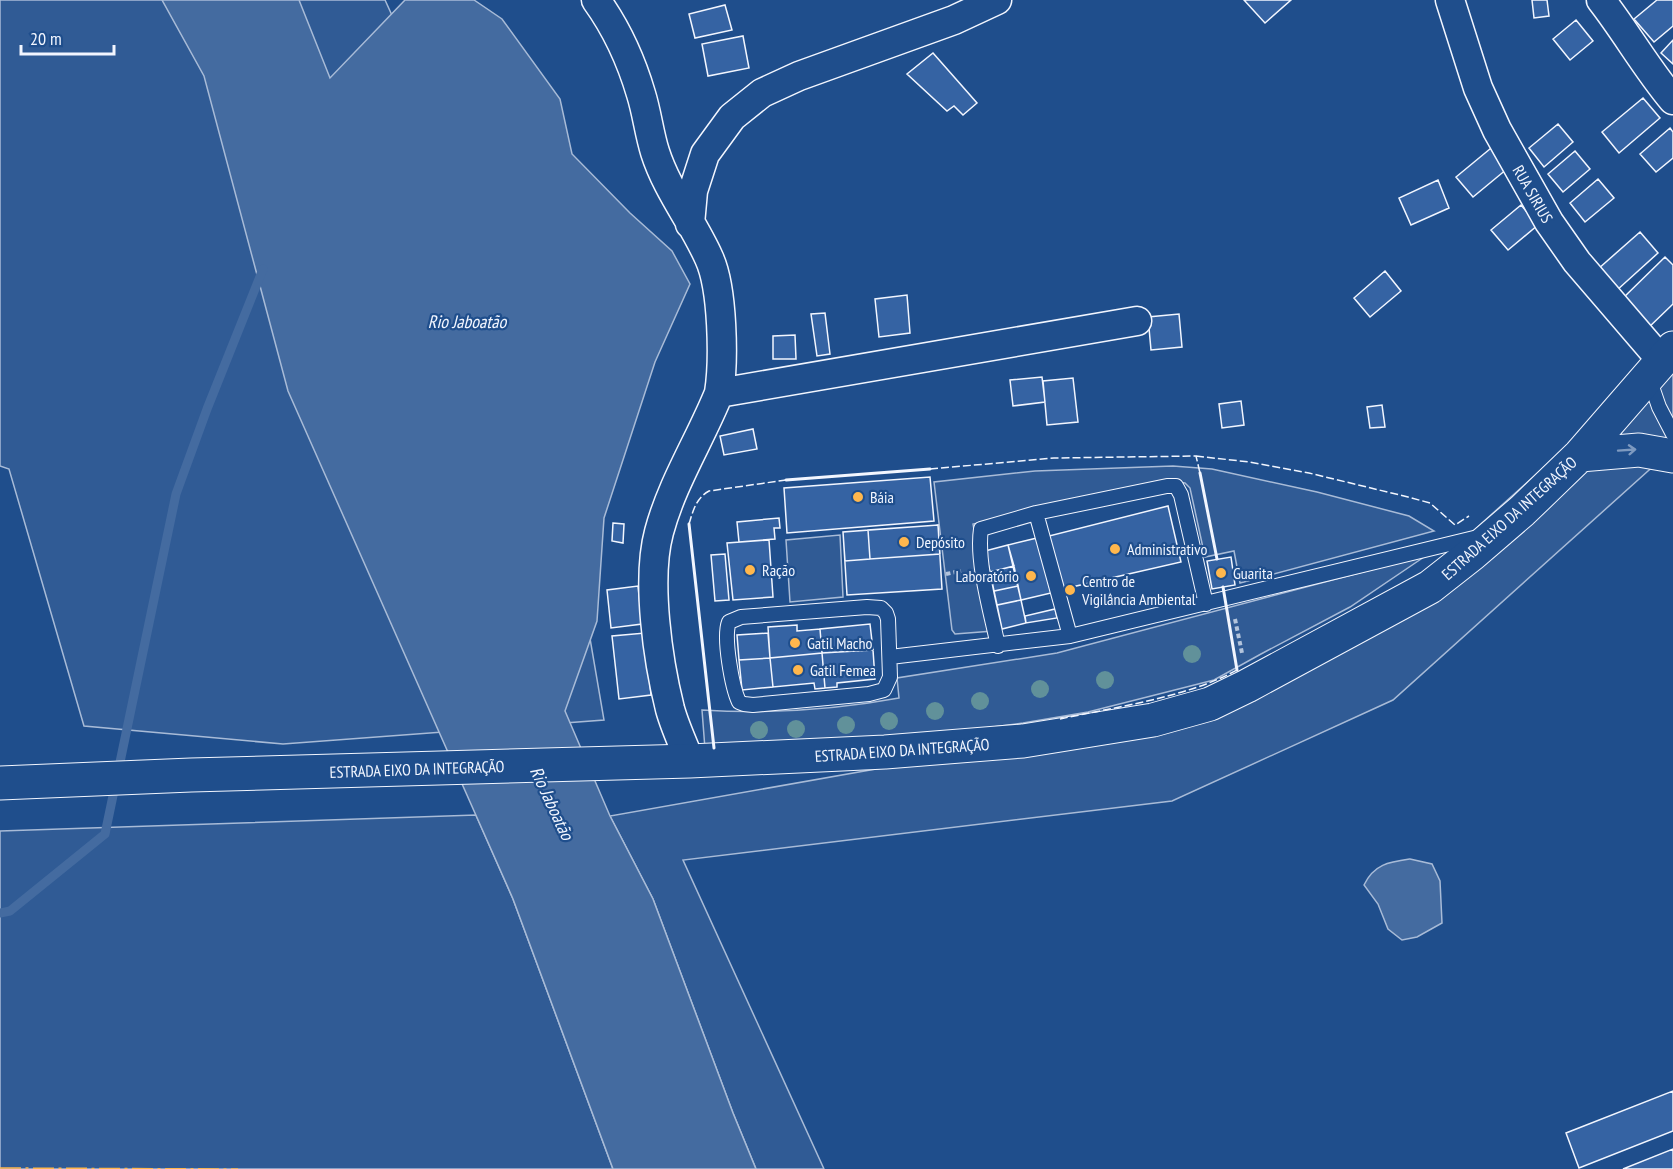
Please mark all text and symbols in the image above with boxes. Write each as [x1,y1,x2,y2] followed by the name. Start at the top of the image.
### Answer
[21,18,114,56] scale bar
[30,27,62,50] text: 20 m
[1508,161,1558,227] street label: RUA SIRIUS
[428,310,507,333] water label: Rio Jaboatão
[1616,445,1636,456] one-way arrow
[1437,452,1581,584] street label: ESTRADA EIXO DA INTEGRAÇÃO
[870,487,894,507] place label: Báia
[851,490,865,504] marker: Báia
[916,532,965,552] place label: Depósito
[897,535,911,549] marker: Depósito
[1127,539,1208,559] place label: Administrativo
[1108,542,1122,556] marker: Administrativo
[762,560,795,580] place label: Ração
[743,563,757,577] marker: Ração
[1233,563,1273,583] place label: Guarita
[956,566,1019,586] place label: Laboratório
[1214,566,1228,580] marker: Guarita
[1024,569,1038,583] marker: Laboratório
[1081,571,1196,609] place label: Centro de Vigilância Ambiental
[1063,583,1077,597] marker: Centro de Vigilância Ambiental
[807,633,873,653] place label: Gatil Macho
[788,636,802,650] marker: Gatil Macho
[810,660,876,680] place label: Gatil Femea
[791,663,805,677] marker: Gatil Femea
[814,734,990,766] street label: ESTRADA EIXO DA INTEGRAÇÃO
[329,756,505,782] street label: ESTRADA EIXO DA INTEGRAÇÃO
[525,763,580,844] water label: Rio Jaboatão

